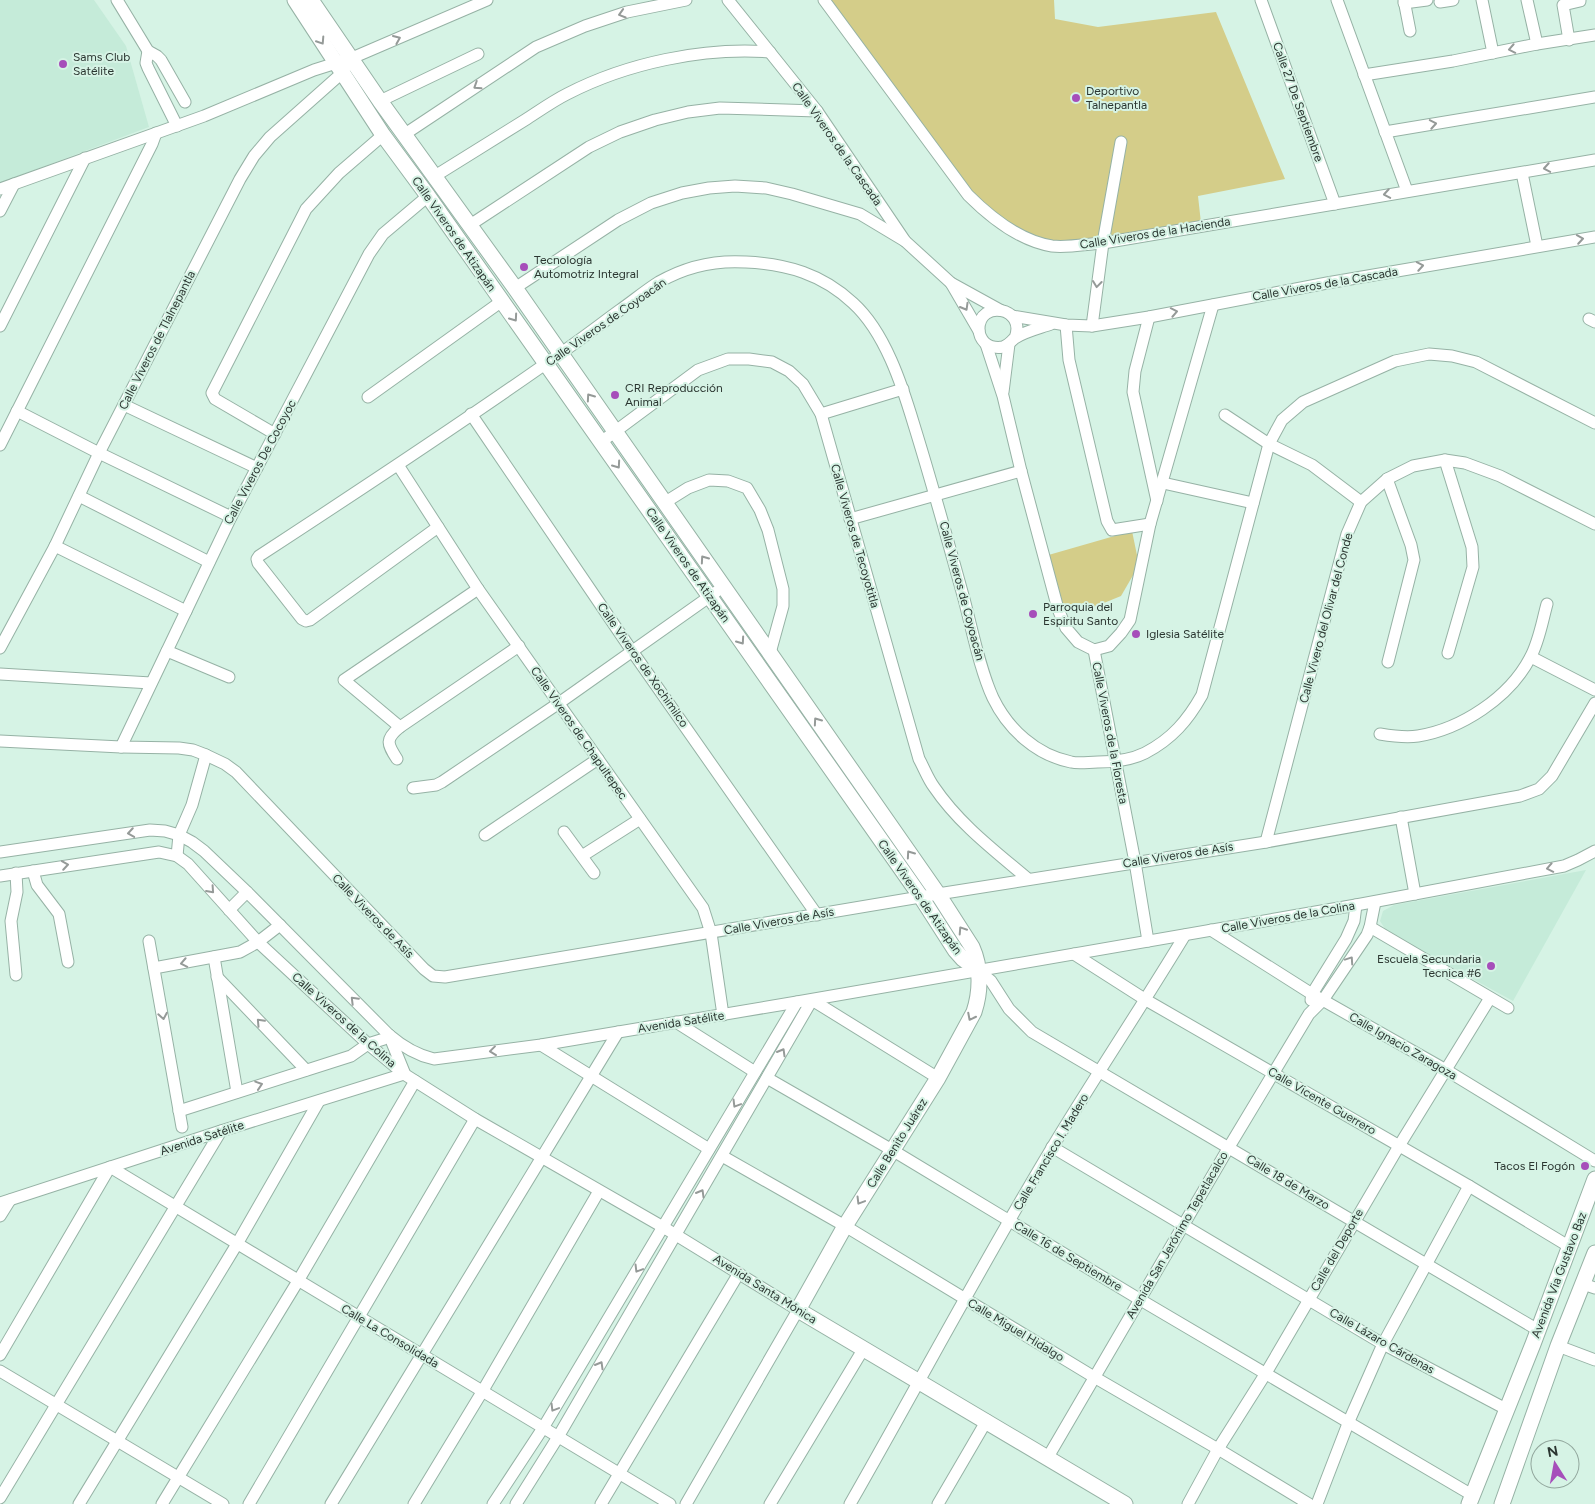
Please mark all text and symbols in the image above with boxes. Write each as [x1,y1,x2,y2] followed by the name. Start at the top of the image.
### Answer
[618,8,626,18] one-way arrow
[392,34,400,44] one-way arrow
[315,36,325,45] one-way arrow
[1270,40,1326,164] street label: Calle 27 De Septiembre
[1508,43,1517,54] one-way arrow
[73,50,130,78] place label: Sams Club Satélite
[57,58,69,70] marker: Sams Club Satélite
[473,80,483,89] one-way arrow
[789,80,885,208] street label: Calle Viveros de la Cascada
[1086,84,1147,112] place label: Deportivo Talnepantla
[1070,92,1082,104] marker: Deportivo Talnepantla
[1429,119,1437,130] one-way arrow
[1543,163,1551,173] one-way arrow
[409,174,499,294] street label: Calle Viveros de Atizapán
[1382,189,1391,199] one-way arrow
[1079,214,1231,252] street label: Calle Viveros de la Hacienda
[1577,234,1585,245] one-way arrow
[534,253,639,281] place label: Tecnología Automotriz Integral
[518,261,530,273] marker: Tecnología Automotriz Integral
[1416,262,1425,272] one-way arrow
[1251,264,1399,304] street label: Calle Viveros de la Cascada
[116,268,198,412] street label: Calle Viveros de Tlalnepantla
[543,275,669,369] street label: Calle Viveros de Coyoacán
[1092,281,1103,289] one-way arrow
[959,301,969,310] one-way arrow
[1170,308,1179,318] one-way arrow
[508,312,517,322] one-way arrow
[625,381,723,409] place label: CRI Reproducción Animal
[609,389,621,401] marker: CRI Reproducción Animal
[587,393,596,403] one-way arrow
[221,397,299,527] street label: Calle Viveros De Cocoyoc
[611,459,620,469] one-way arrow
[828,462,882,610] street label: Calle Viveros de Tecoyotitla
[643,505,733,625] street label: Calle Viveros de Atizapán
[937,520,987,662] street label: Calle Viveros de Coyoacán
[1297,531,1356,705] street label: Calle Vivero del Olivar del Conde
[701,555,710,565] one-way arrow
[595,600,691,730] street label: Calle Viveros de Xochimilco
[1043,600,1118,628] place label: Parroquia del Espiritu Santo
[1027,608,1039,620] marker: Parroquia del Espiritu Santo
[1146,627,1224,641] place label: Iglesia Satélite
[1130,628,1142,640] marker: Iglesia Satélite
[735,635,744,645] one-way arrow
[1089,661,1131,805] street label: Calle Viveros de la Floresta
[528,664,630,802] street label: Calle Viveros de Chapultepec
[814,717,823,726] one-way arrow
[126,828,135,838] one-way arrow
[875,837,965,957] street label: Calle Viveros de Atizapán
[1122,839,1235,871] street label: Calle Viveros de Asís
[907,850,916,859] one-way arrow
[61,861,70,871] one-way arrow
[1545,863,1554,873] one-way arrow
[329,871,417,961] street label: Calle Viveros de Asís
[205,885,214,894] one-way arrow
[1220,898,1356,936] street label: Calle Viveros de la Colina
[723,904,836,938] street label: Calle Viveros de Asís
[958,927,968,936] one-way arrow
[1377,952,1481,980] place label: Escuela Secundaria Tecnica #6
[1344,956,1353,966] one-way arrow
[180,957,189,967] one-way arrow
[1485,960,1497,972] marker: Escuela Secundaria Tecnica #6
[289,970,399,1070] street label: Calle Viveros de la Colina
[351,997,360,1006] one-way arrow
[637,1008,726,1036] street label: Avenida Satélite
[1347,1009,1459,1083] street label: Calle Ignacio Zaragoza
[157,1012,167,1021] one-way arrow
[967,1012,977,1021] one-way arrow
[257,1018,266,1027] one-way arrow
[489,1045,497,1056] one-way arrow
[776,1049,786,1058] one-way arrow
[1265,1064,1379,1138] street label: Calle Vicente Guerrero
[254,1081,263,1091] one-way arrow
[1011,1091,1091,1213] street label: Calle Francisco I. Madero
[864,1096,930,1190] street label: Calle Benito Juárez
[733,1099,743,1108] one-way arrow
[158,1118,246,1158] street label: Avenida Satélite
[1123,1149,1231,1321] street label: Avenida San Jerónimo Tepetlacalco
[1244,1152,1332,1212] street label: Calle 18 de Marzo
[1494,1159,1575,1173] place label: Tacos El Fogón
[1579,1160,1591,1172] marker: Tacos El Fogón
[694,1189,704,1198] one-way arrow
[857,1196,866,1205] one-way arrow
[1308,1206,1366,1294] street label: Calle del Deporte
[1529,1210,1590,1340] street label: Avenida Via Gustavo Baz
[1011,1218,1125,1294] street label: Calle 16 de Septiembre
[711,1251,819,1327] street label: Avenida Santa Mónica
[634,1263,644,1272] one-way arrow
[965,1296,1067,1364] street label: Calle Miguel Hidalgo
[339,1301,441,1371] street label: Calle La Consolidada
[1327,1305,1437,1377] street label: Calle Lázaro Cárdenas
[594,1361,604,1370] one-way arrow
[551,1403,561,1412] one-way arrow
[1530,1439,1580,1489] north arrow
[1546,1442,1560,1461] text: N

